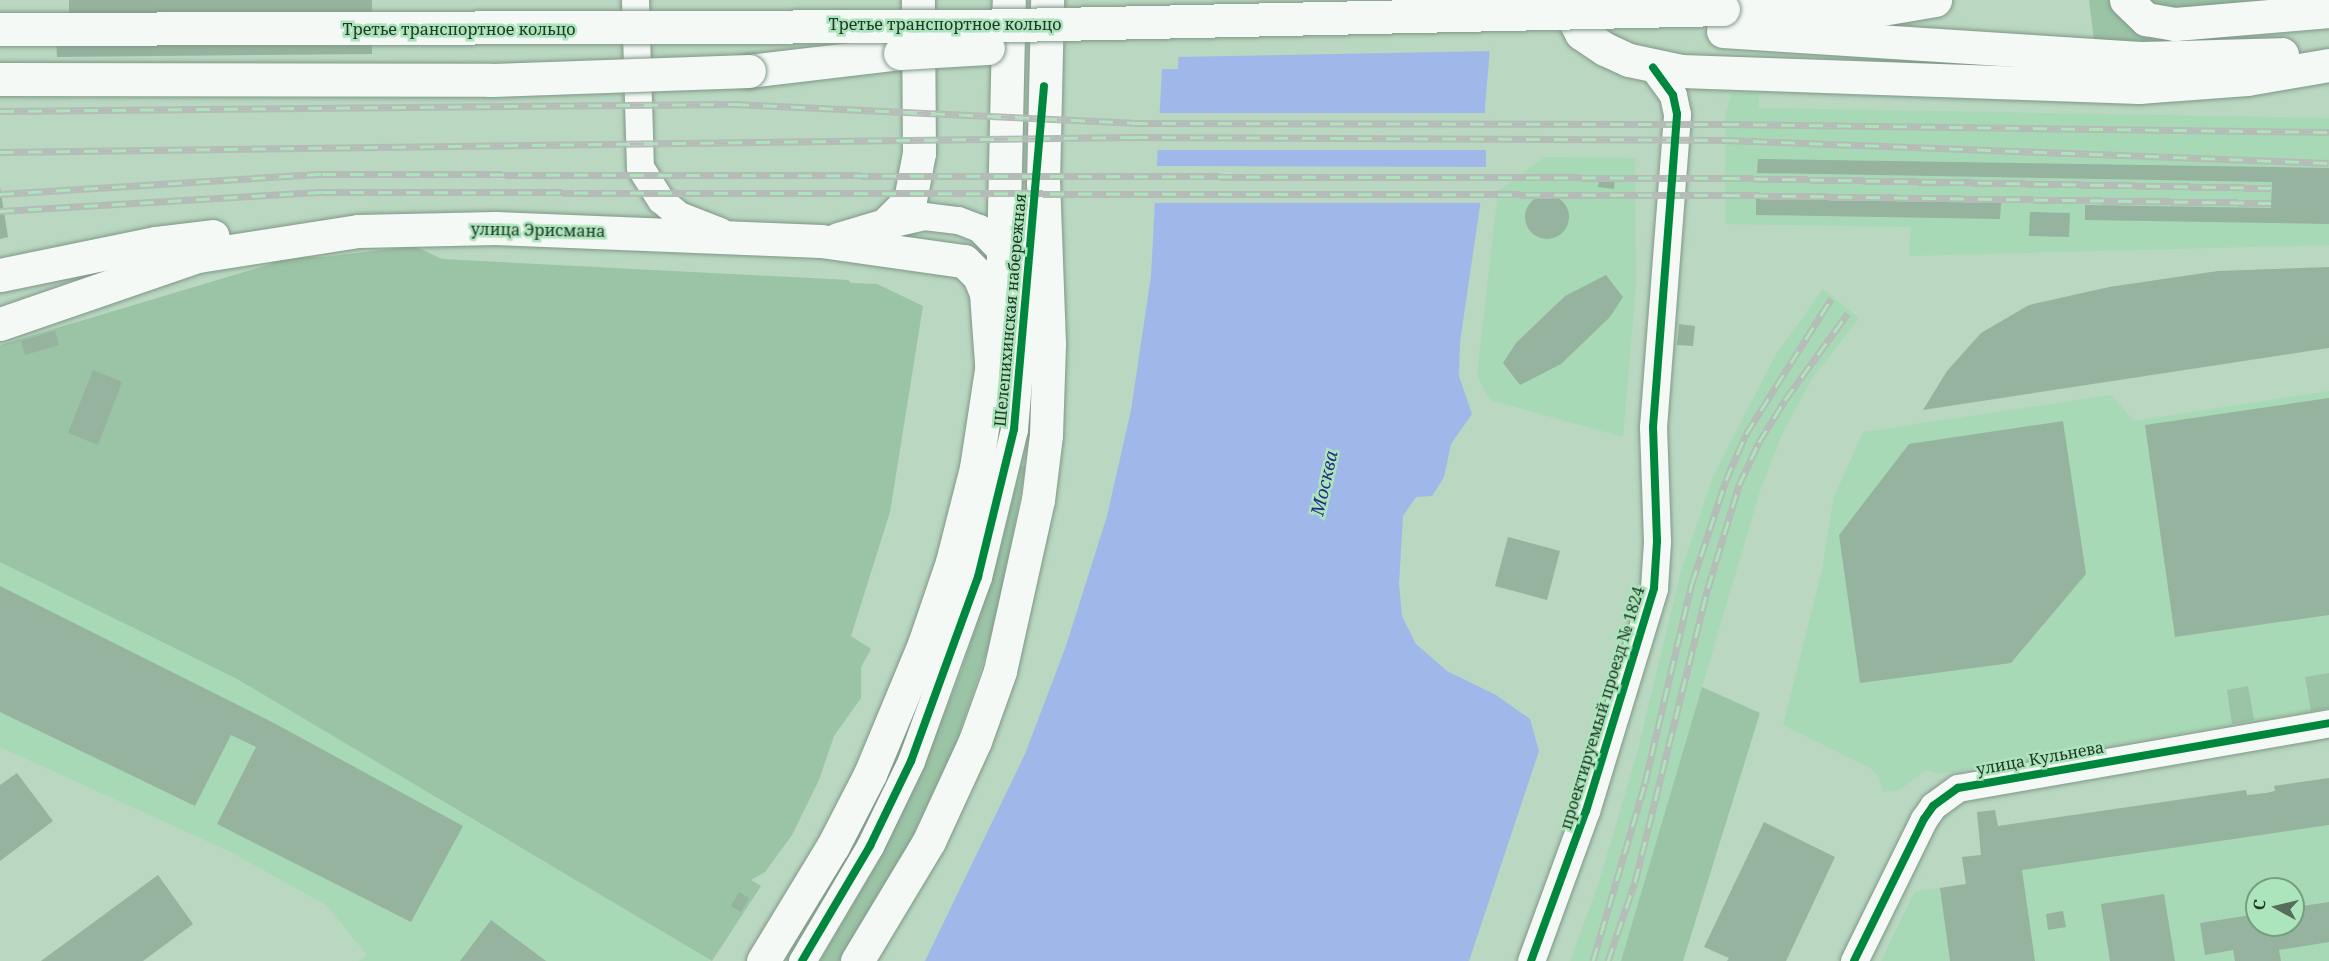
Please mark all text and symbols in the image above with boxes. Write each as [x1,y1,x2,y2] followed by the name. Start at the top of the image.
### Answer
[829,14,1061,34] street label: Третье транспортное кольцо
[343,19,575,39] street label: Третье транспортное кольцо
[990,193,1030,427] street label: Шелепихинская набережная
[471,219,605,241] street label: улица Эрисмана
[1306,448,1342,518] water label: Москва
[1556,584,1648,832] street label: проектируемый проезд № 1824
[1975,737,2105,779] street label: улица Кульнева
[2245,877,2305,937] north arrow
[2248,898,2271,912] text: С

